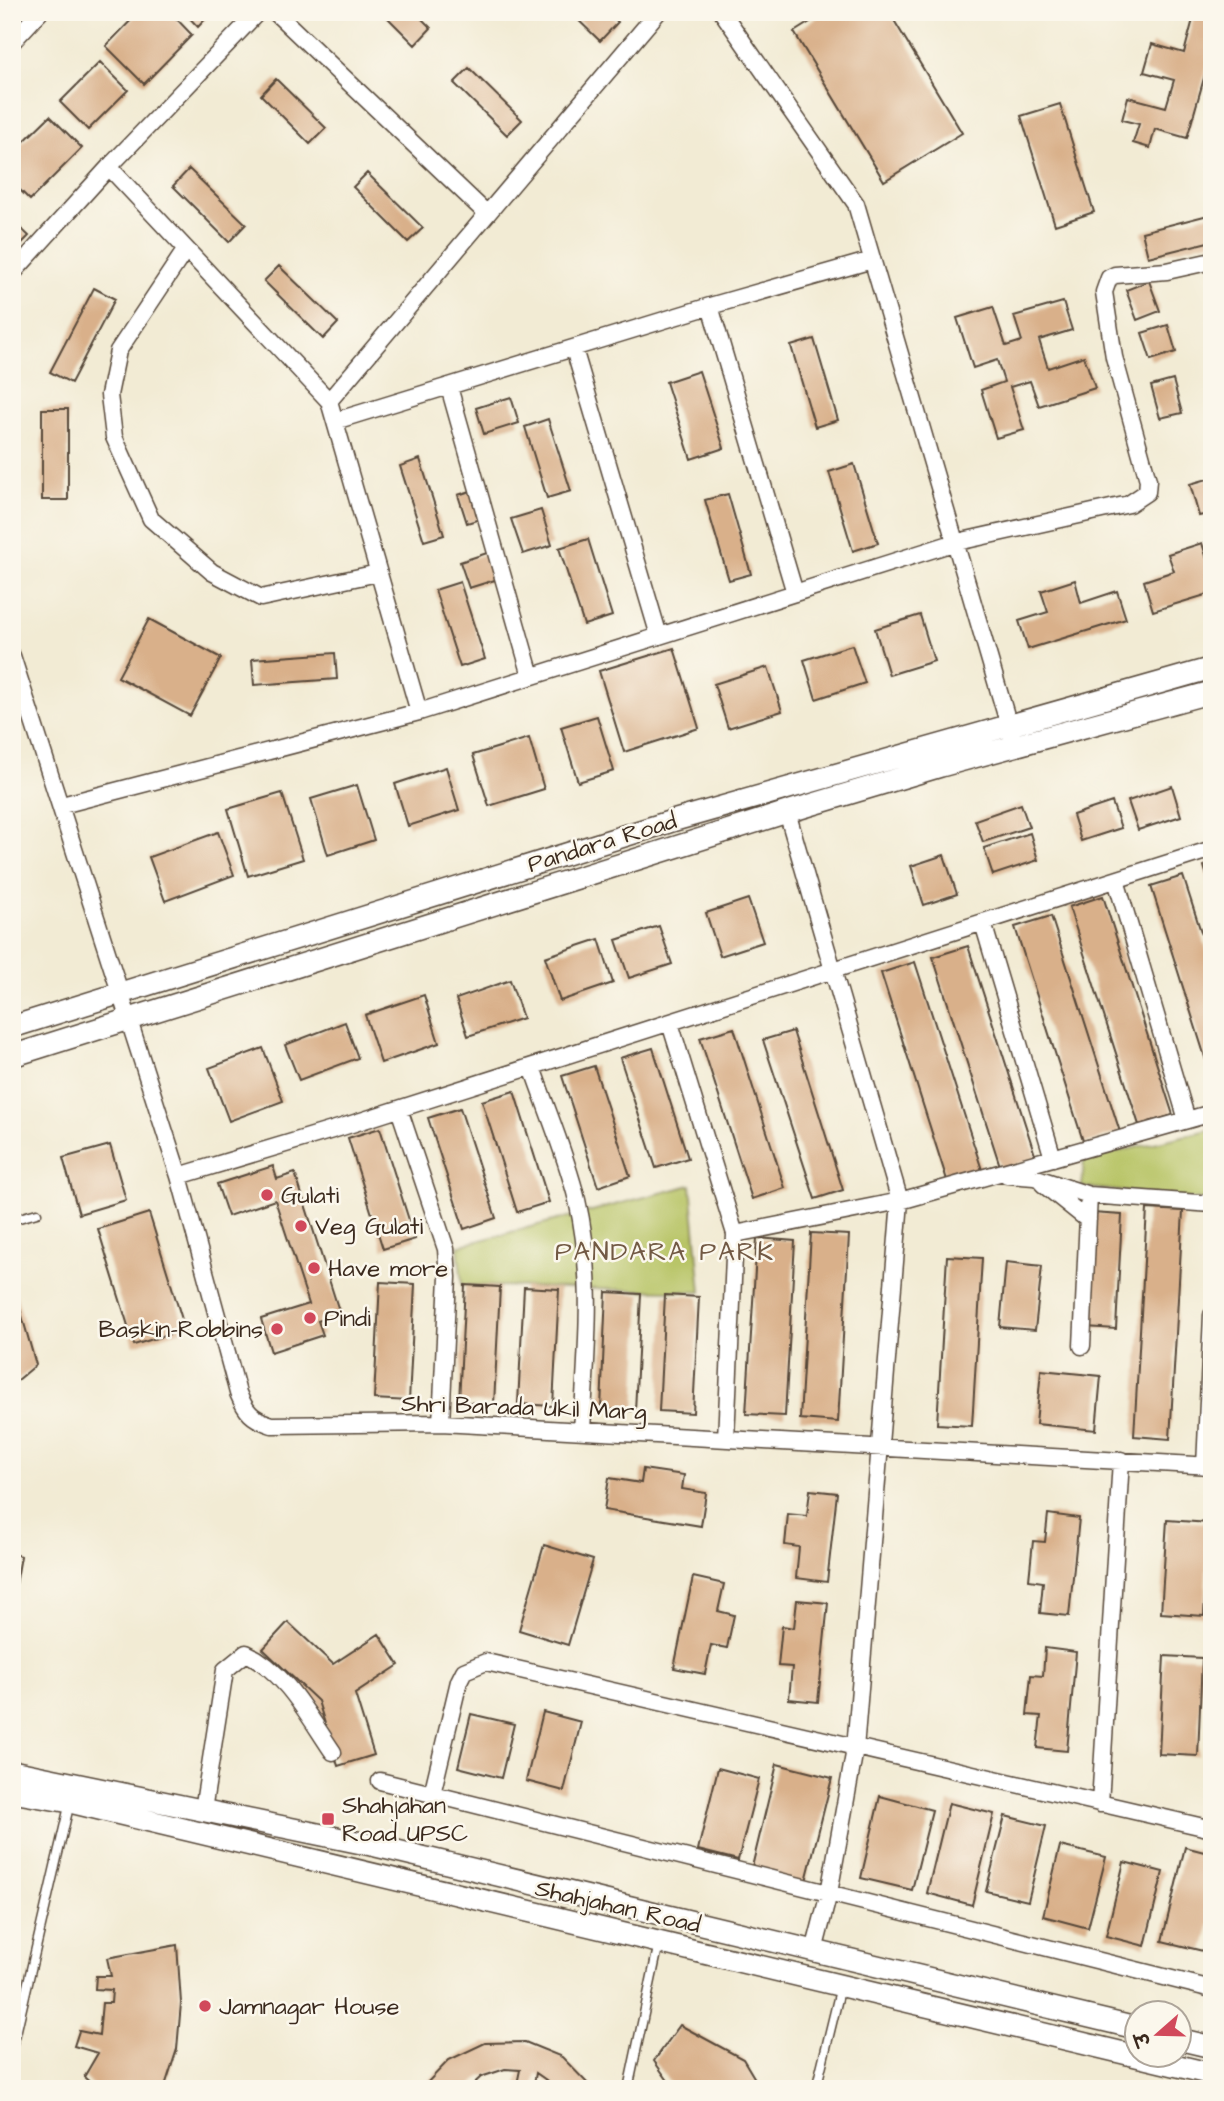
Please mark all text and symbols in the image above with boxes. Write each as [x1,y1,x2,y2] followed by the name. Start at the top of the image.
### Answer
[524,804,681,882] street label: Pandara Road
[281,1179,339,1213] place label: Gulati
[259,1187,275,1203] marker: Gulati
[315,1210,424,1245] place label: Veg Gulati
[293,1218,309,1234] marker: Veg Gulati
[555,1234,775,1270] district label: PANDARA PARK
[328,1252,448,1286] place label: Have more
[306,1260,322,1276] marker: Have more
[324,1302,371,1336] place label: Pindi
[302,1310,318,1326] marker: Pindi
[99,1313,263,1347] place label: Baskin-Robbins
[269,1321,285,1337] marker: Baskin-Robbins
[401,1387,647,1430] street label: Shri Barada Ukil Marg
[342,1789,468,1851] place label: Shahjahan Road UPSC
[320,1811,336,1827] marker: Shahjahan Road UPSC
[532,1871,704,1943] street label: Shahjahan Road
[219,1990,400,2025] place label: Jamnagar House
[197,1998,213,2014] marker: Jamnagar House
[1122,2000,1192,2070] north arrow
[1128,2027,1159,2052] text: उ

